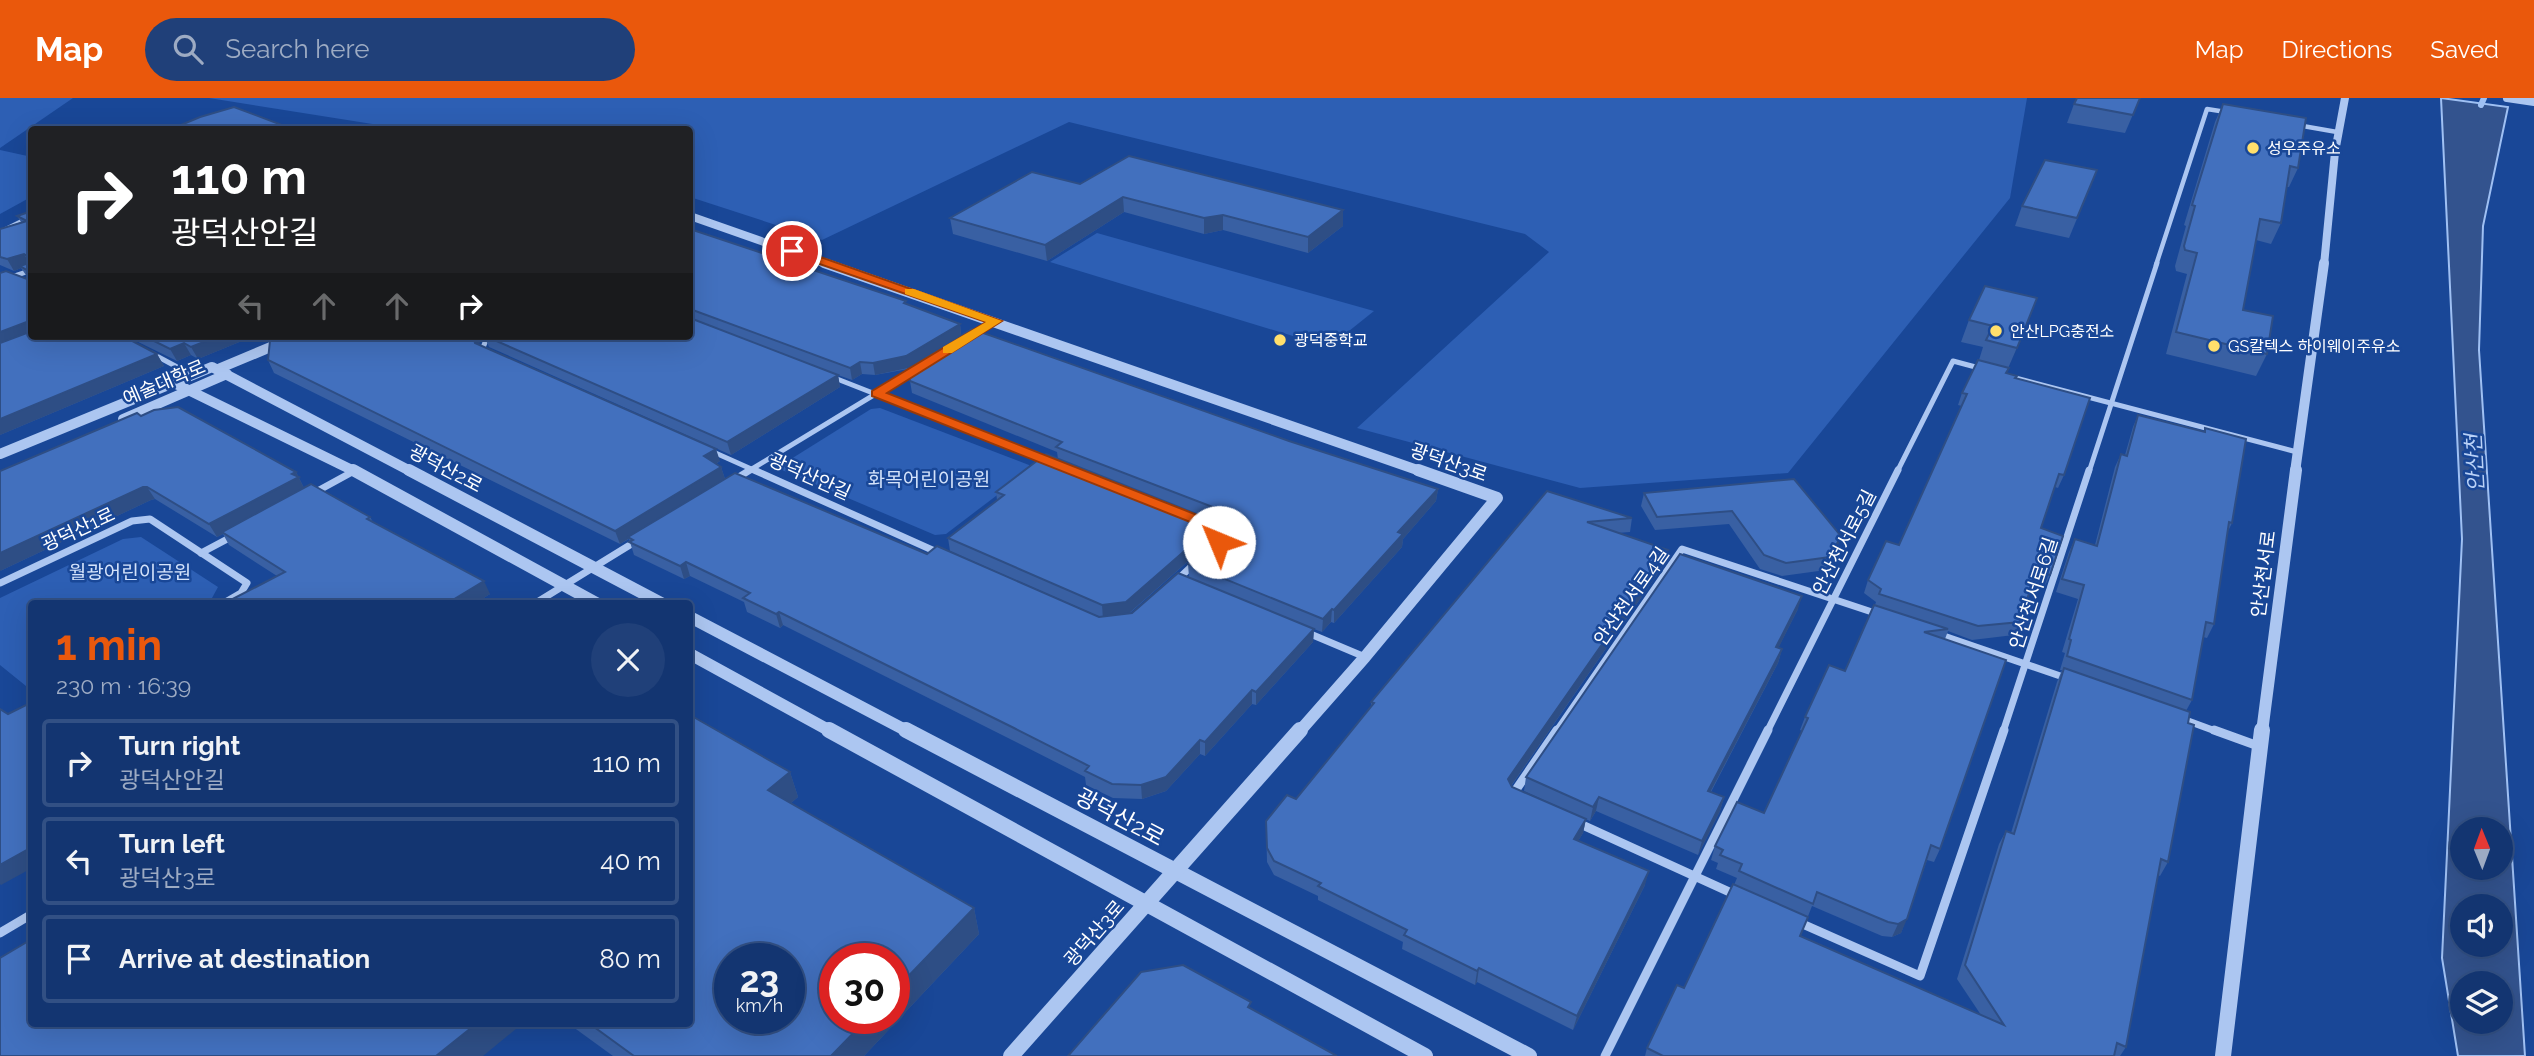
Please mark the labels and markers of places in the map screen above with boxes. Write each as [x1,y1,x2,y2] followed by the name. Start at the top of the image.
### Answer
[2267,139,2341,158] place label: 성우주유소
[2245,140,2261,156] marker: 성우주유소
[762,221,822,281] pin
[2010,322,2114,341] place label: 안산LPG충전소
[1988,323,2004,339] marker: 안산LPG충전소
[1294,331,1368,350] place label: 광덕중학교
[1272,332,1288,348] marker: 광덕중학교
[2228,337,2400,356] place label: GS칼텍스 하이웨이주유소
[2206,338,2222,354] marker: GS칼텍스 하이웨이주유소

